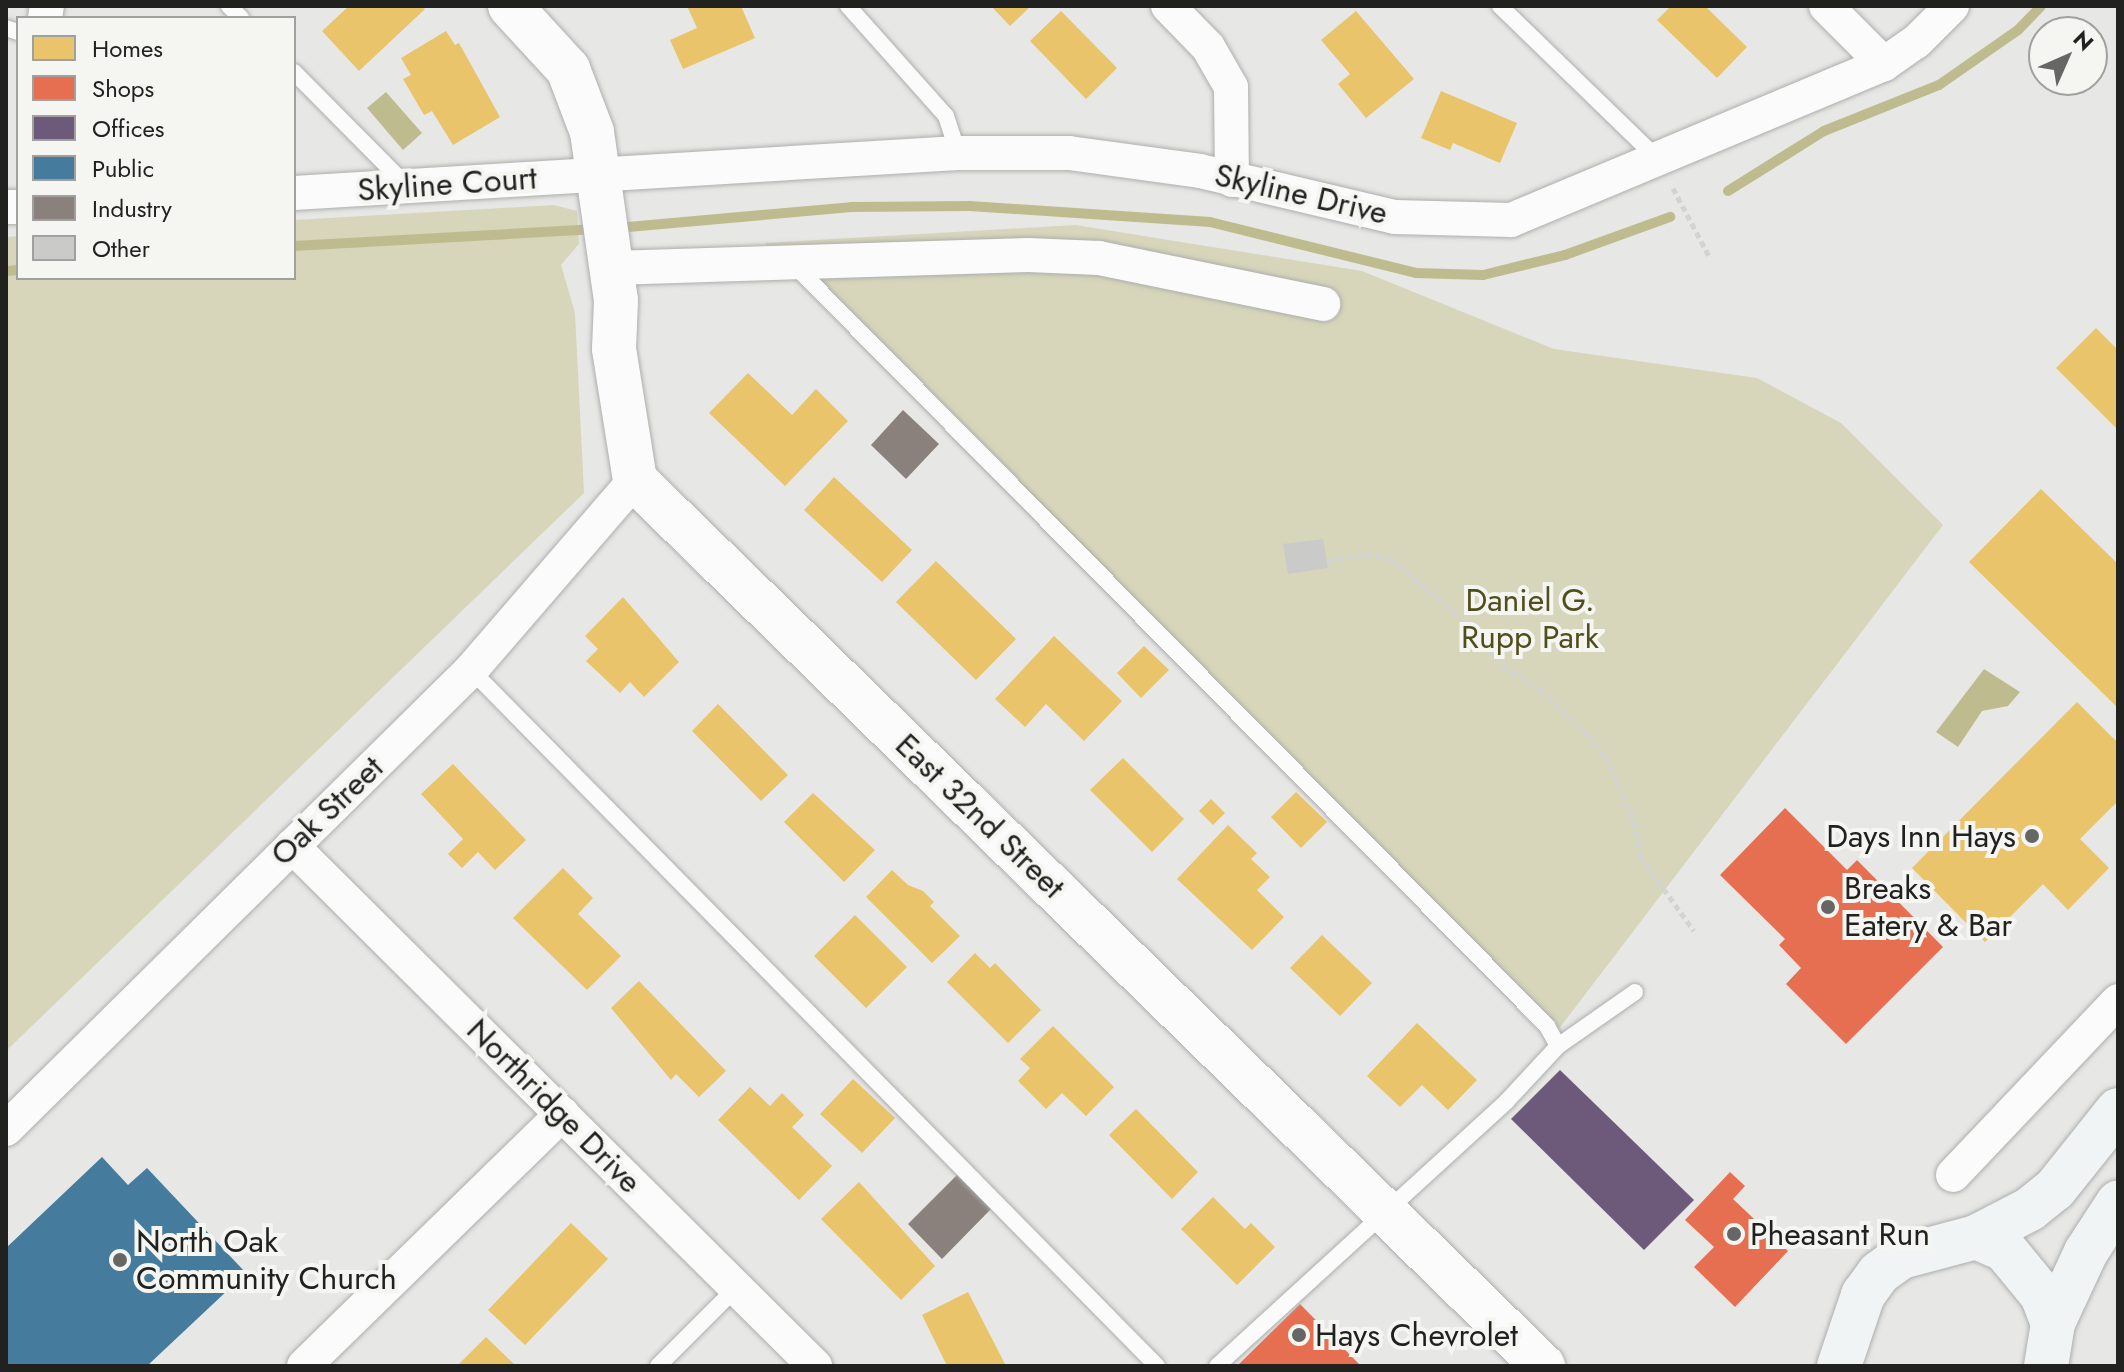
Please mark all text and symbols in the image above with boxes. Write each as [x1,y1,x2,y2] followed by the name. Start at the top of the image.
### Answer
[16,16,296,280] legend
[2028,16,2108,96] north arrow
[2066,23,2101,58] text: N
[92,31,163,66] text: Homes
[92,71,154,106] text: Shops
[92,111,164,146] text: Offices
[92,151,154,186] text: Public
[1211,156,1391,232] street label: Skyline Drive
[356,159,538,209] street label: Skyline Court
[92,191,172,226] text: Industry
[92,231,150,266] text: Other
[1461,582,1599,657] park label: Daniel G. Rupp Park
[888,726,1072,906] street label: East 32nd Street
[263,748,391,874] street label: Oak Street
[1826,817,2016,855] place label: Days Inn Hays
[2023,827,2041,845] marker: Days Inn Hays
[1844,870,2012,945] place label: Breaks Eatery & Bar
[1819,898,1837,916] marker: Breaks Eatery & Bar
[459,1011,649,1201] street label: Northridge Drive
[1750,1215,1930,1253] place label: Pheasant Run
[136,1223,397,1298] place label: North Oak Community Church
[1725,1225,1743,1243] marker: Pheasant Run
[111,1251,129,1269] marker: North Oak Community Church
[1315,1316,1518,1354] place label: Hays Chevrolet
[1290,1326,1308,1344] marker: Hays Chevrolet

